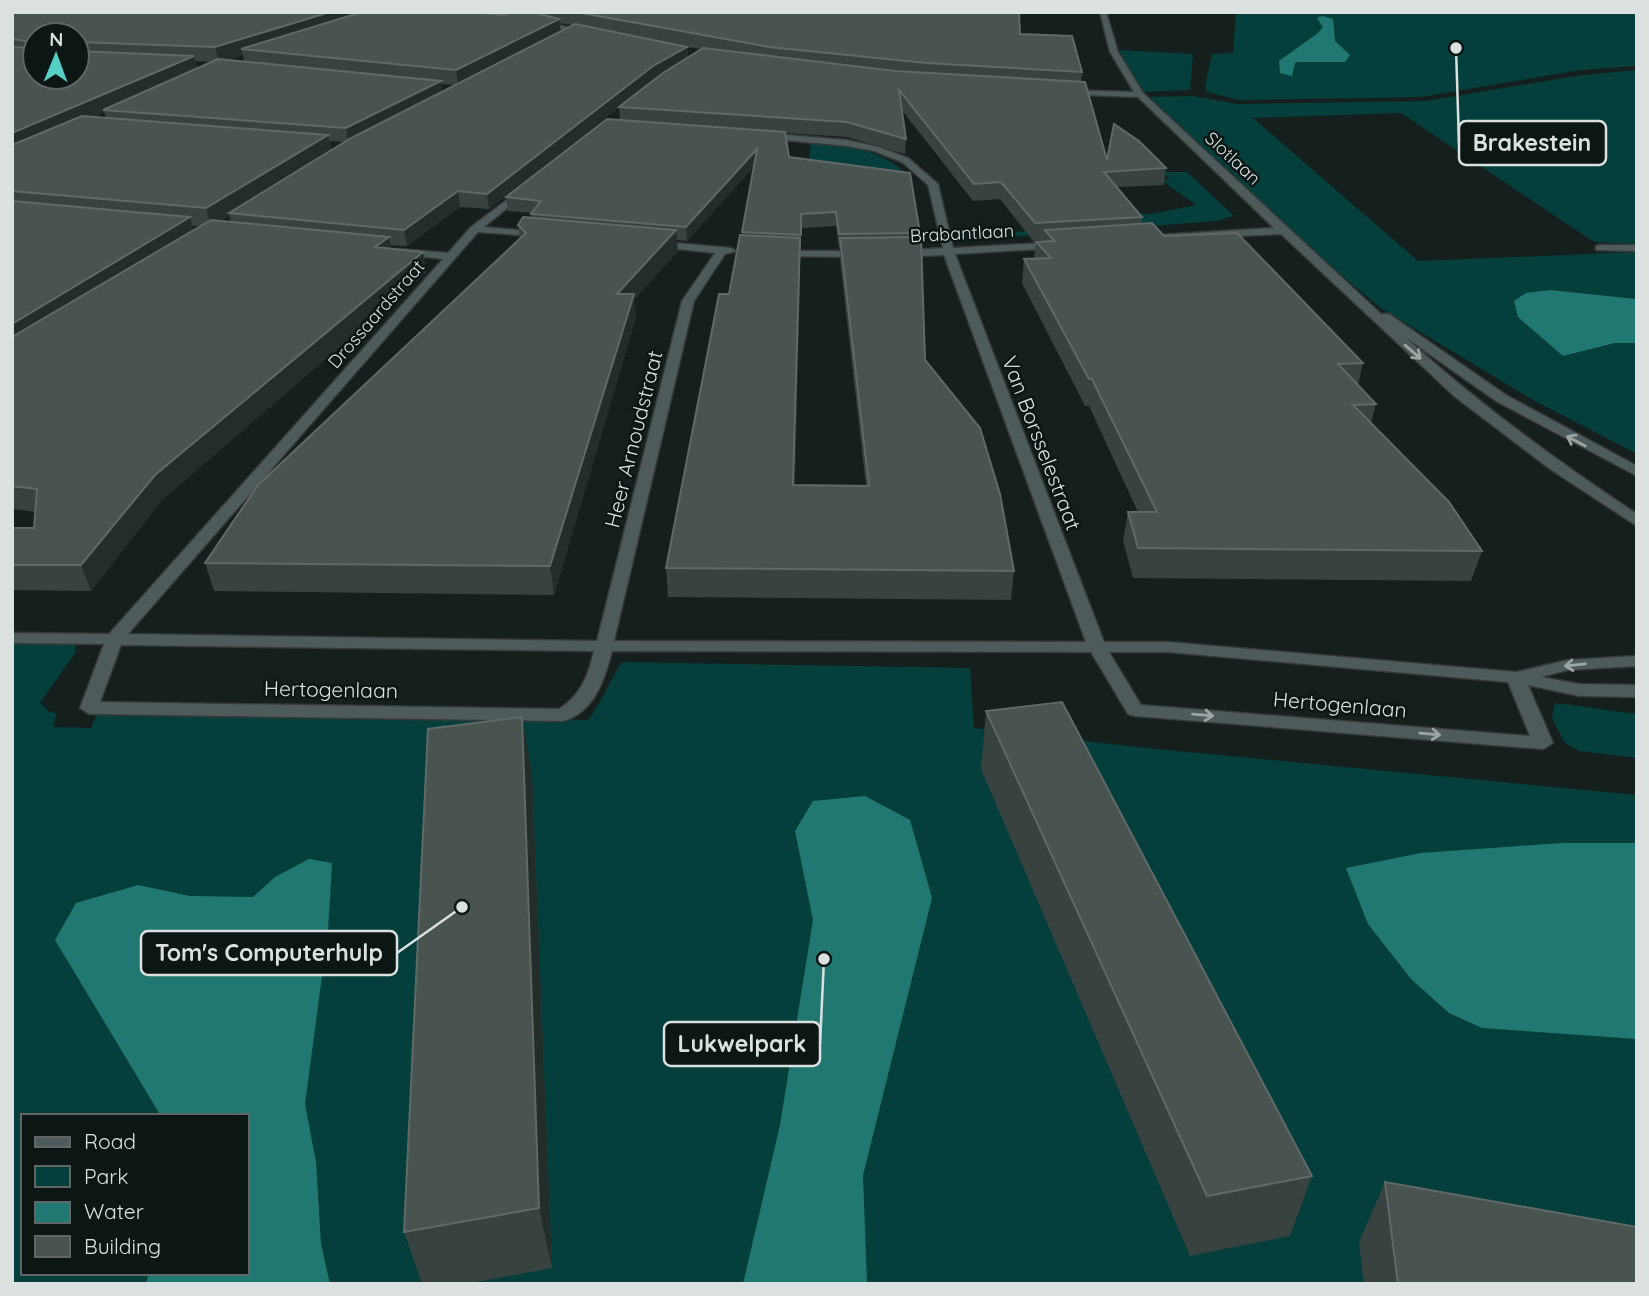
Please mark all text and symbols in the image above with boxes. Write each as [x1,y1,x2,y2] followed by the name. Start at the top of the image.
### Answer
[21,21,91,91] north arrow
[49,27,63,51] text: N
[1459,121,1606,165] callout: Brakestein
[1200,127,1266,189] street label: Slotlaan
[1473,128,1591,157] text: Brakestein
[909,219,1015,247] street label: Brabantlaan
[323,255,429,373] street label: Drossaardstraat
[1403,344,1421,360] one-way arrow
[598,348,668,530] street label: Heer Arnoudstraat
[997,352,1087,534] street label: Van Borsselestraat
[1566,433,1587,447] one-way arrow
[1564,659,1587,672] one-way arrow
[264,675,398,703] street label: Hertogenlaan
[1272,685,1408,723] street label: Hertogenlaan
[1192,709,1214,722] one-way arrow
[1418,728,1441,741] one-way arrow
[141,931,397,975] callout: Tom's Computerhulp
[155,938,383,967] text: Tom's Computerhulp
[664,1022,820,1066] callout: Lukwelpark
[678,1029,806,1058] text: Lukwelpark
[21,1114,248,1275] legend
[84,1128,136,1154] text: Road
[84,1163,128,1189] text: Park
[84,1198,144,1224] text: Water
[84,1233,161,1259] text: Building

